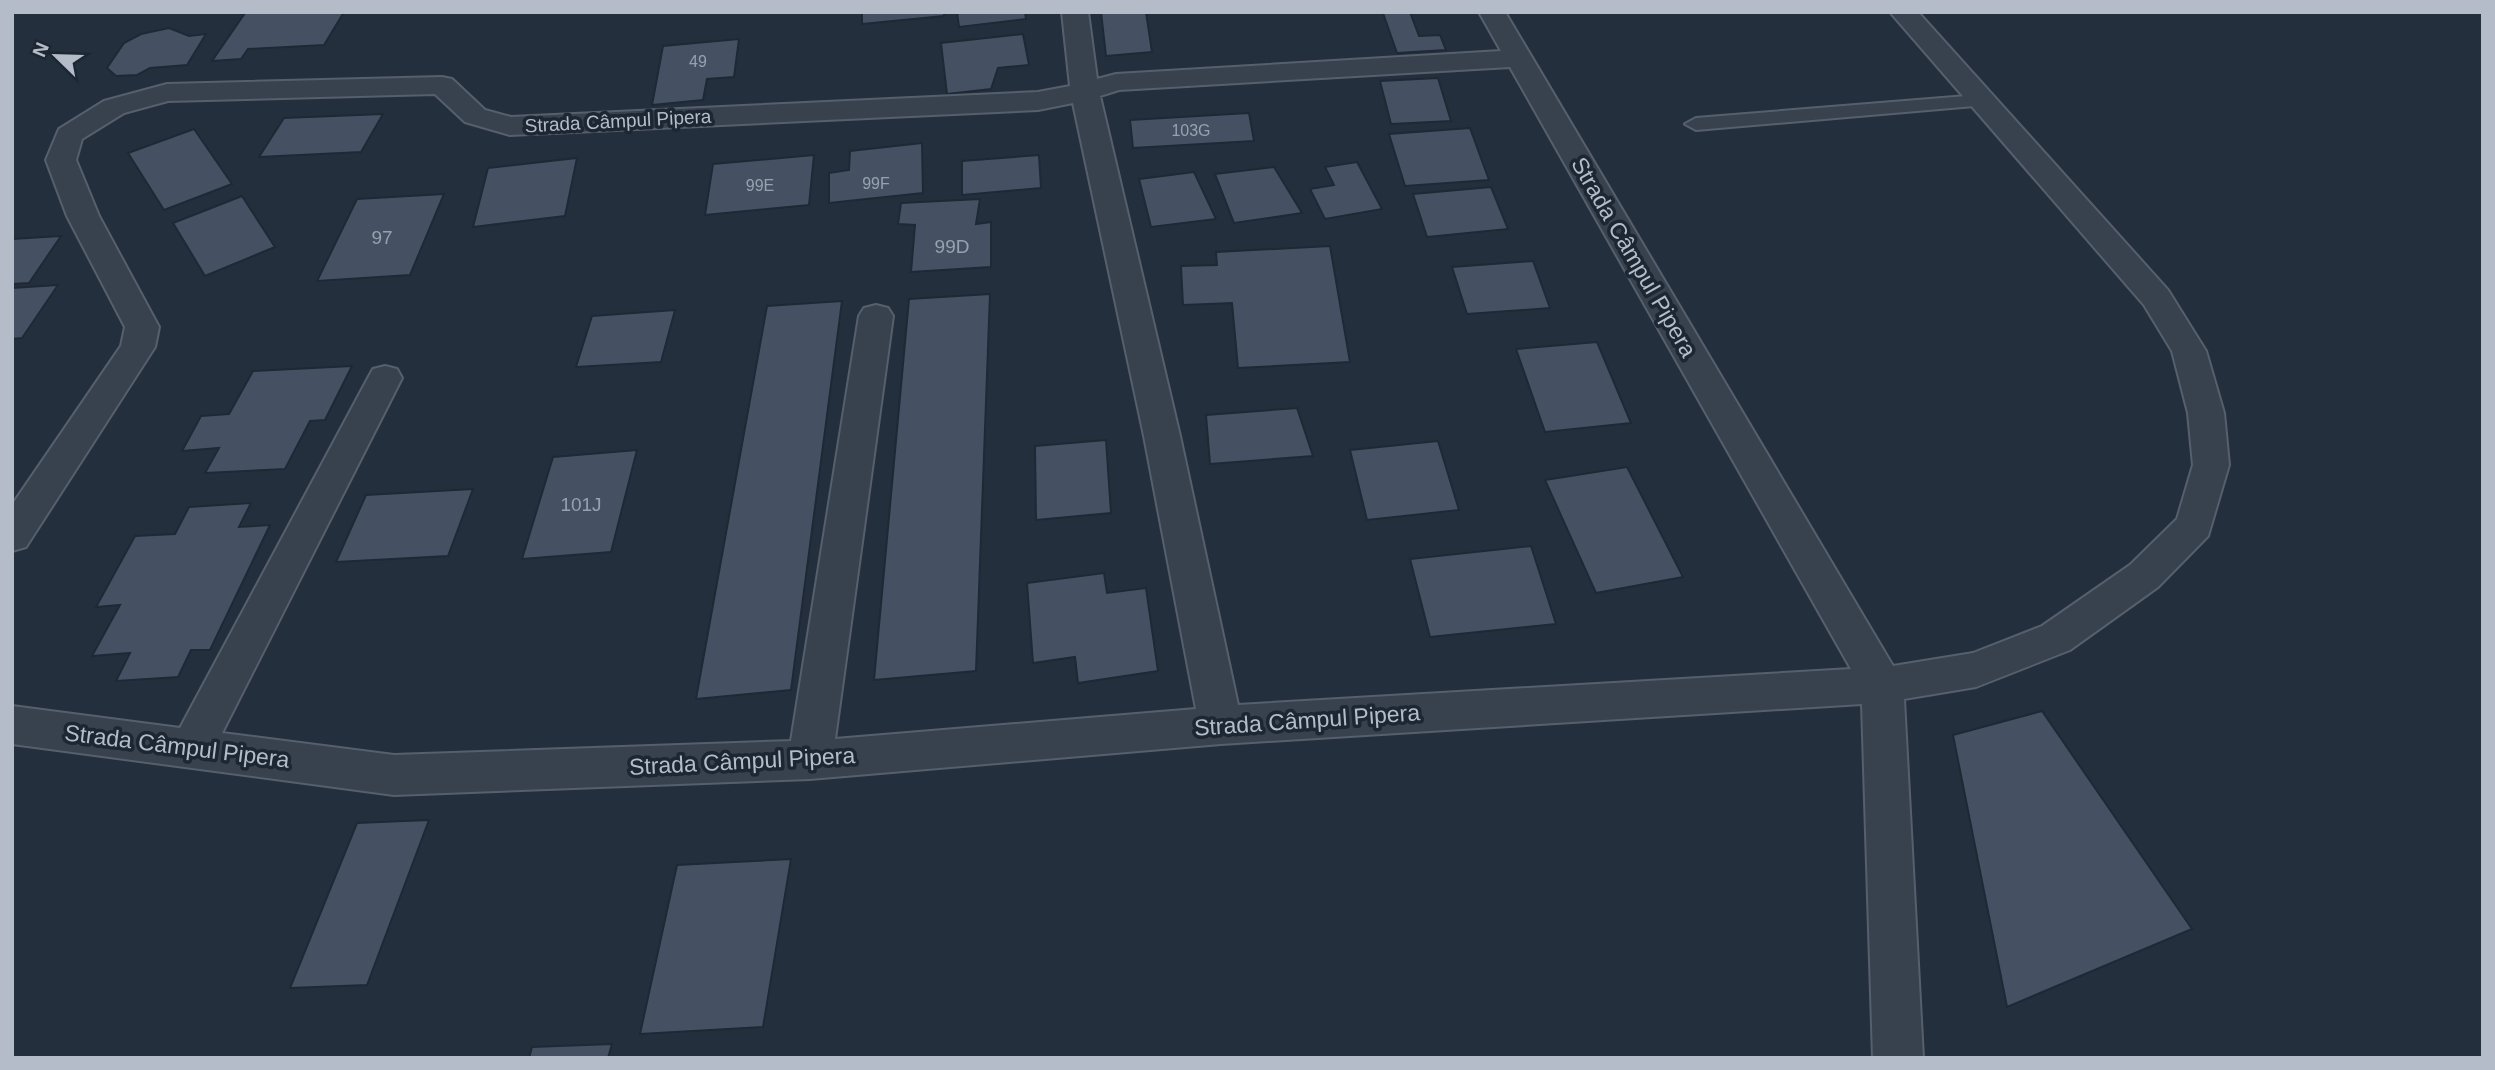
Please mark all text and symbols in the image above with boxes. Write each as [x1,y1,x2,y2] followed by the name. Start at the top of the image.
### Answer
[21,21,91,91] north arrow
[28,39,53,60] text: N
[689,53,707,70] house number: 49
[524,106,712,136] street label: Strada Câmpul Pipera
[1171,122,1211,139] house number: 103G
[1566,153,1702,362] street label: Strada Câmpul Pipera
[862,175,890,192] house number: 99F
[746,177,774,194] house number: 99E
[371,227,393,248] house number: 97
[935,236,969,257] house number: 99D
[560,494,602,515] house number: 101J
[1193,699,1421,741] street label: Strada Câmpul Pipera
[63,719,291,773] street label: Strada Câmpul Pipera
[628,742,856,780] street label: Strada Câmpul Pipera

